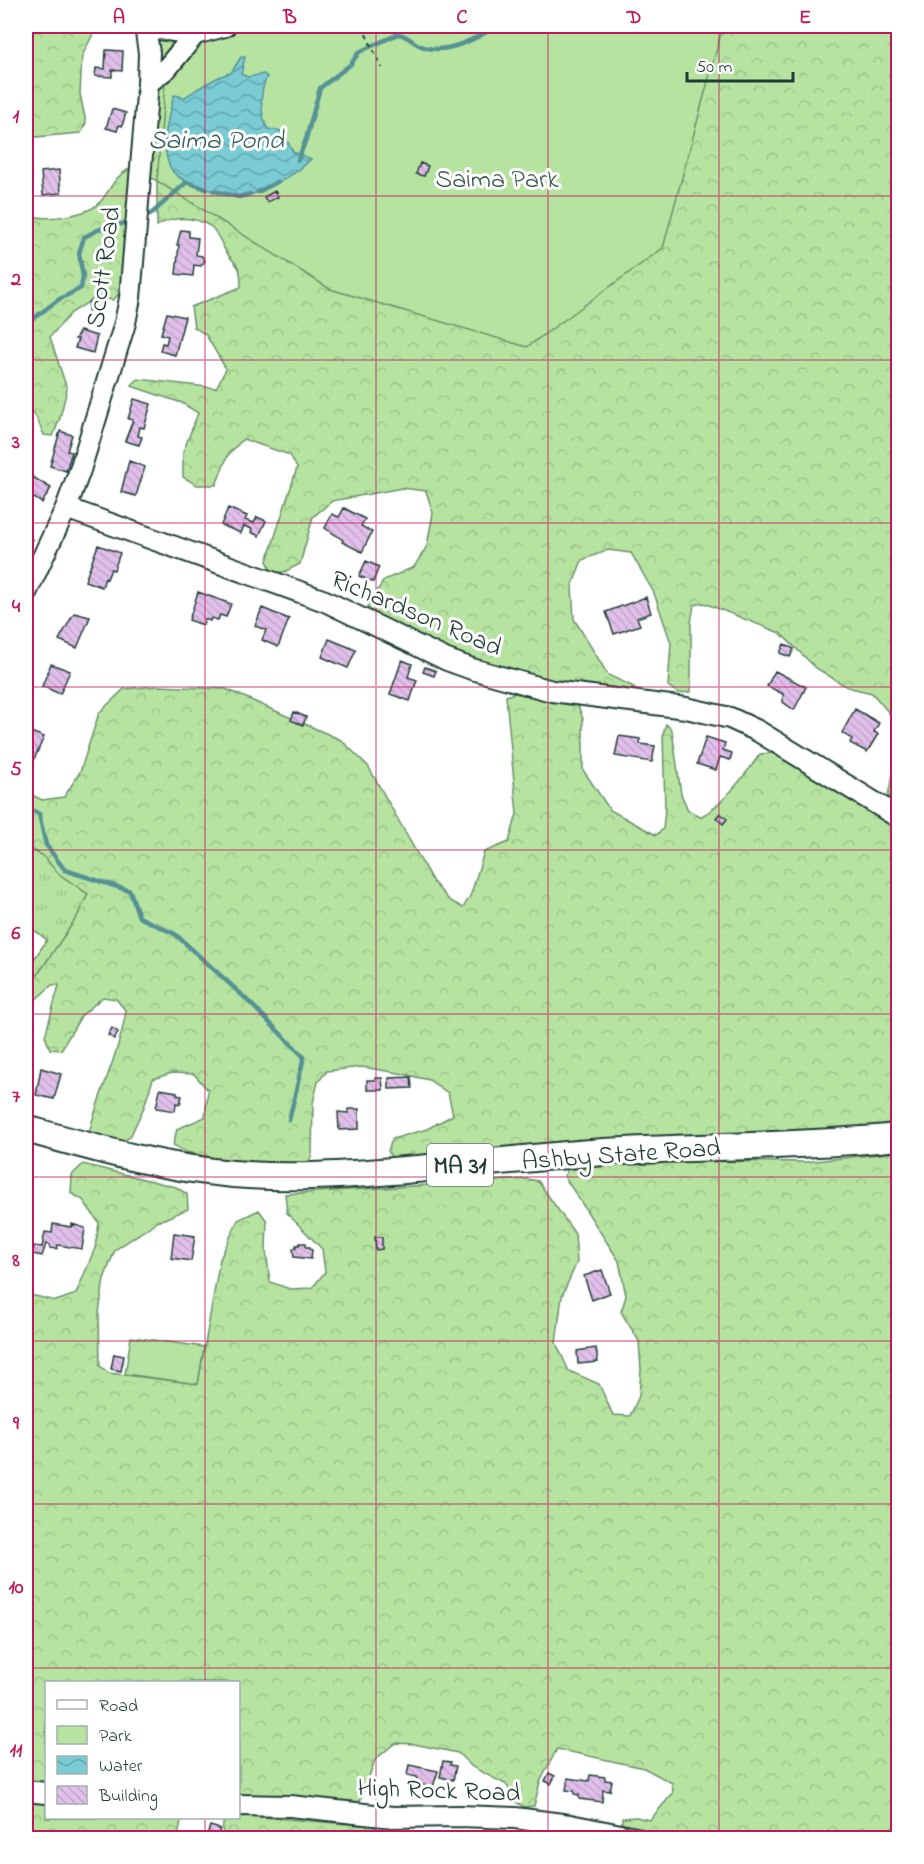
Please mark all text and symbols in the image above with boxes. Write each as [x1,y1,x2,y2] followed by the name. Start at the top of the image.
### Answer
[113,4,125,33] text: A
[282,4,297,33] text: B
[457,4,468,33] text: C
[626,4,641,33] text: D
[799,4,811,33] text: E
[687,45,794,83] scale bar
[696,55,733,81] text: 50 m
[13,103,20,132] text: 1
[148,122,286,161] water label: Saima Pond
[435,162,559,200] park label: Saima Park
[78,204,132,331] street label: Scott Road
[10,266,21,295] text: 2
[11,429,20,458] text: 3
[325,562,508,668] street label: Richardson Road
[12,593,21,622] text: 4
[10,756,22,785] text: 5
[12,920,21,949] text: 6
[12,1083,21,1112] text: 7
[521,1130,722,1182] street label: Ashby State Road
[427,1144,493,1186] road number: MA 31
[11,1247,20,1276] text: 8
[12,1410,20,1439] text: 9
[9,1574,24,1603] text: 10
[45,1681,240,1819] legend
[99,1694,138,1720] text: Road
[99,1724,132,1750] text: Park
[10,1737,23,1766] text: 11
[99,1754,143,1780] text: Water
[357,1770,521,1814] street label: High Rock Road
[98,1784,158,1811] text: Building

